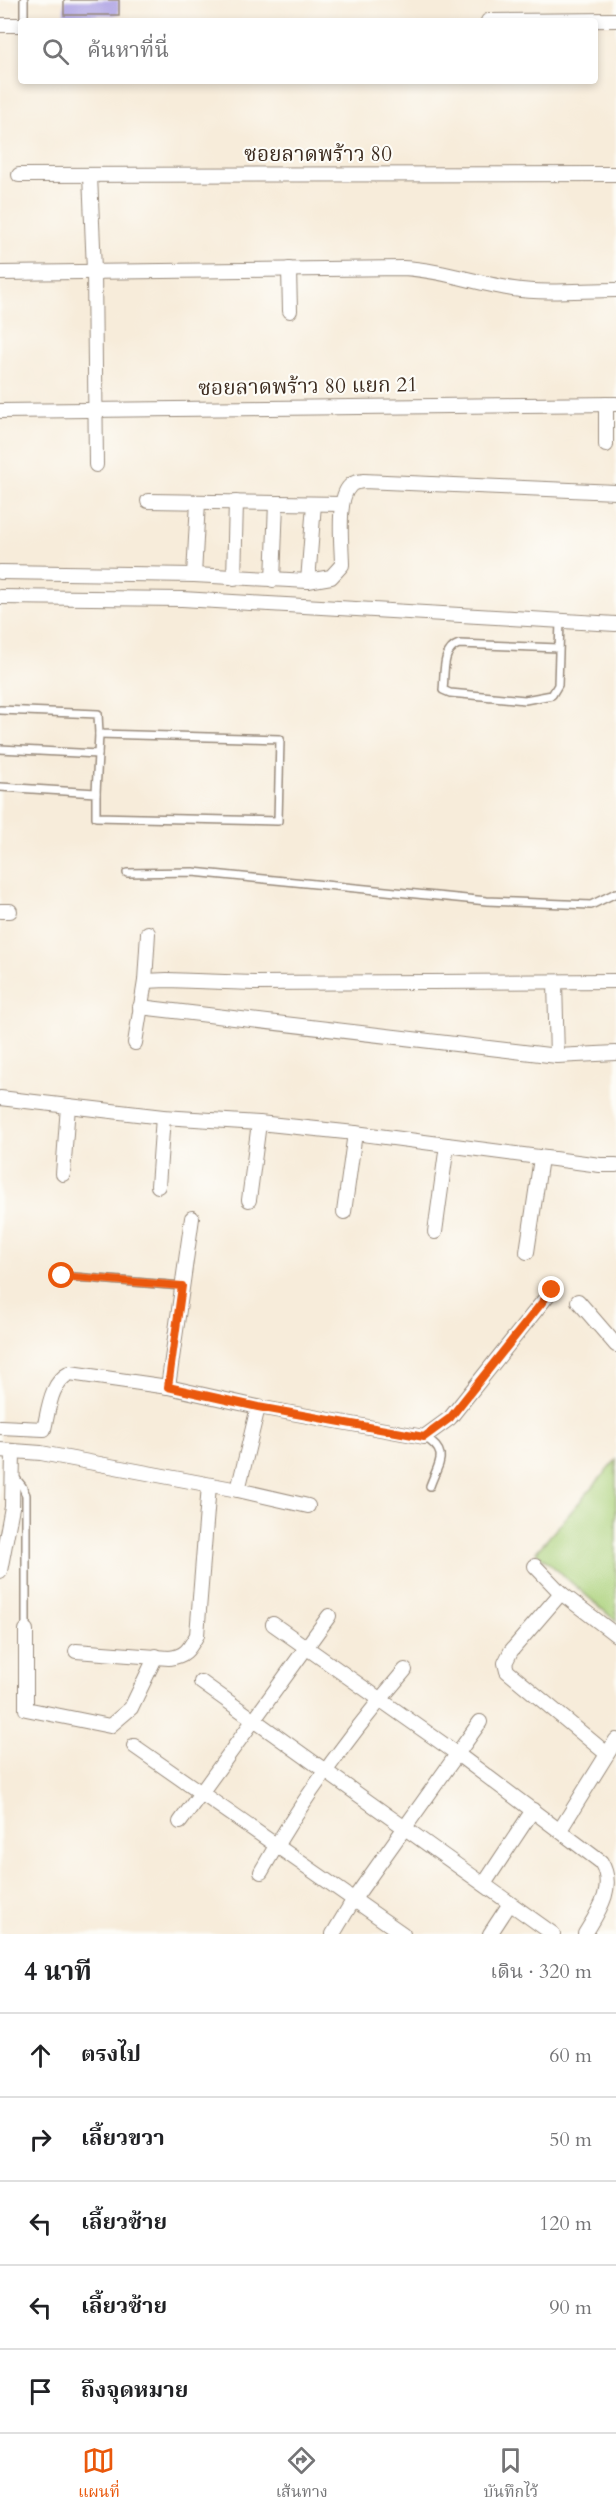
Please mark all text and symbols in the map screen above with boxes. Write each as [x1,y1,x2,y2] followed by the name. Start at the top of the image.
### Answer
[18,18,598,84] search box
[39,35,72,68] icon: search
[87,35,169,65] text: ค้นหาที่นี่
[244,140,392,169] street label: ซอยลาดพร้าว 80
[198,370,418,403] street label: ซอยลาดพร้าว 80 แยก 21
[48,1262,74,1288] route start
[538,1276,564,1302] route end
[24,1954,92,1989] text: 4 นาที
[490,1958,592,1985] text: เดิน · 320 m
[24,2039,57,2072] icon: ahead
[81,2039,141,2069] text: ตรงไป
[549,2042,592,2069] text: 60 m
[24,2123,57,2156] icon: right
[81,2123,165,2153] text: เลี้ยวขวา
[549,2126,592,2153] text: 50 m
[24,2207,57,2240] icon: left
[81,2207,167,2237] text: เลี้ยวซ้าย
[539,2210,592,2237] text: 120 m
[24,2291,57,2324] icon: left
[81,2291,167,2321] text: เลี้ยวซ้าย
[549,2294,592,2321] text: 90 m
[24,2375,57,2408] icon: arrive
[81,2375,188,2405] text: ถึงจุดหมาย
[78,2444,120,2506] tab: แผนที่
[276,2444,328,2506] tab: เส้นทาง
[484,2444,538,2506] tab: บันทึกไว้

